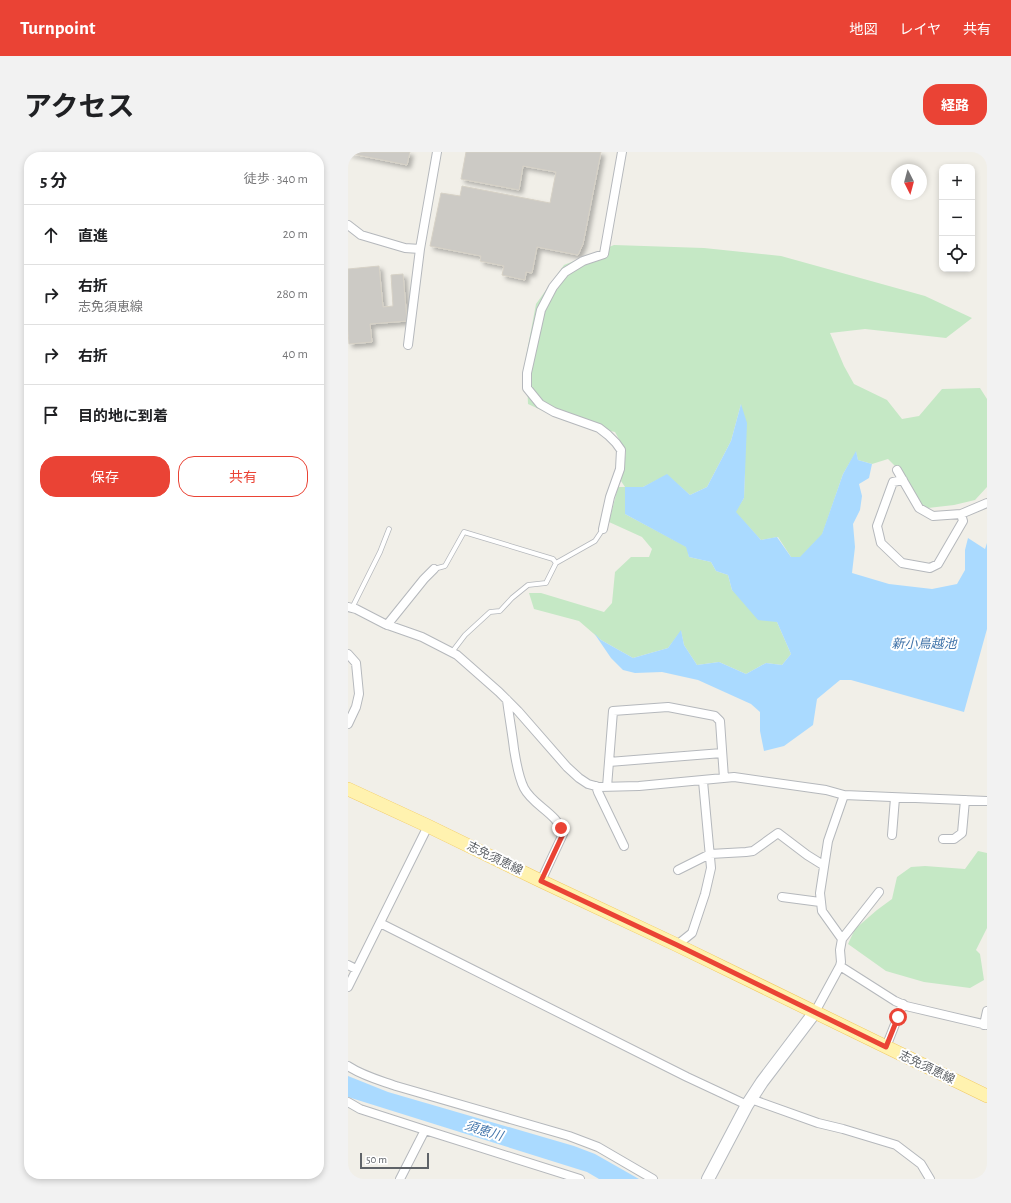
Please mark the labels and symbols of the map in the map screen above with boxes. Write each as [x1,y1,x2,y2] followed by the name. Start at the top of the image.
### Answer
[891,164,927,200] north arrow
[891,637,958,651] water label: 新小鳥越池
[552,819,570,837] route end
[465,839,525,877] street label: 志免須恵線
[889,1008,907,1026] route start
[897,1048,957,1086] street label: 志免須恵線
[463,1119,506,1144] water label: 須恵川
[360,1151,429,1170] scale bar

